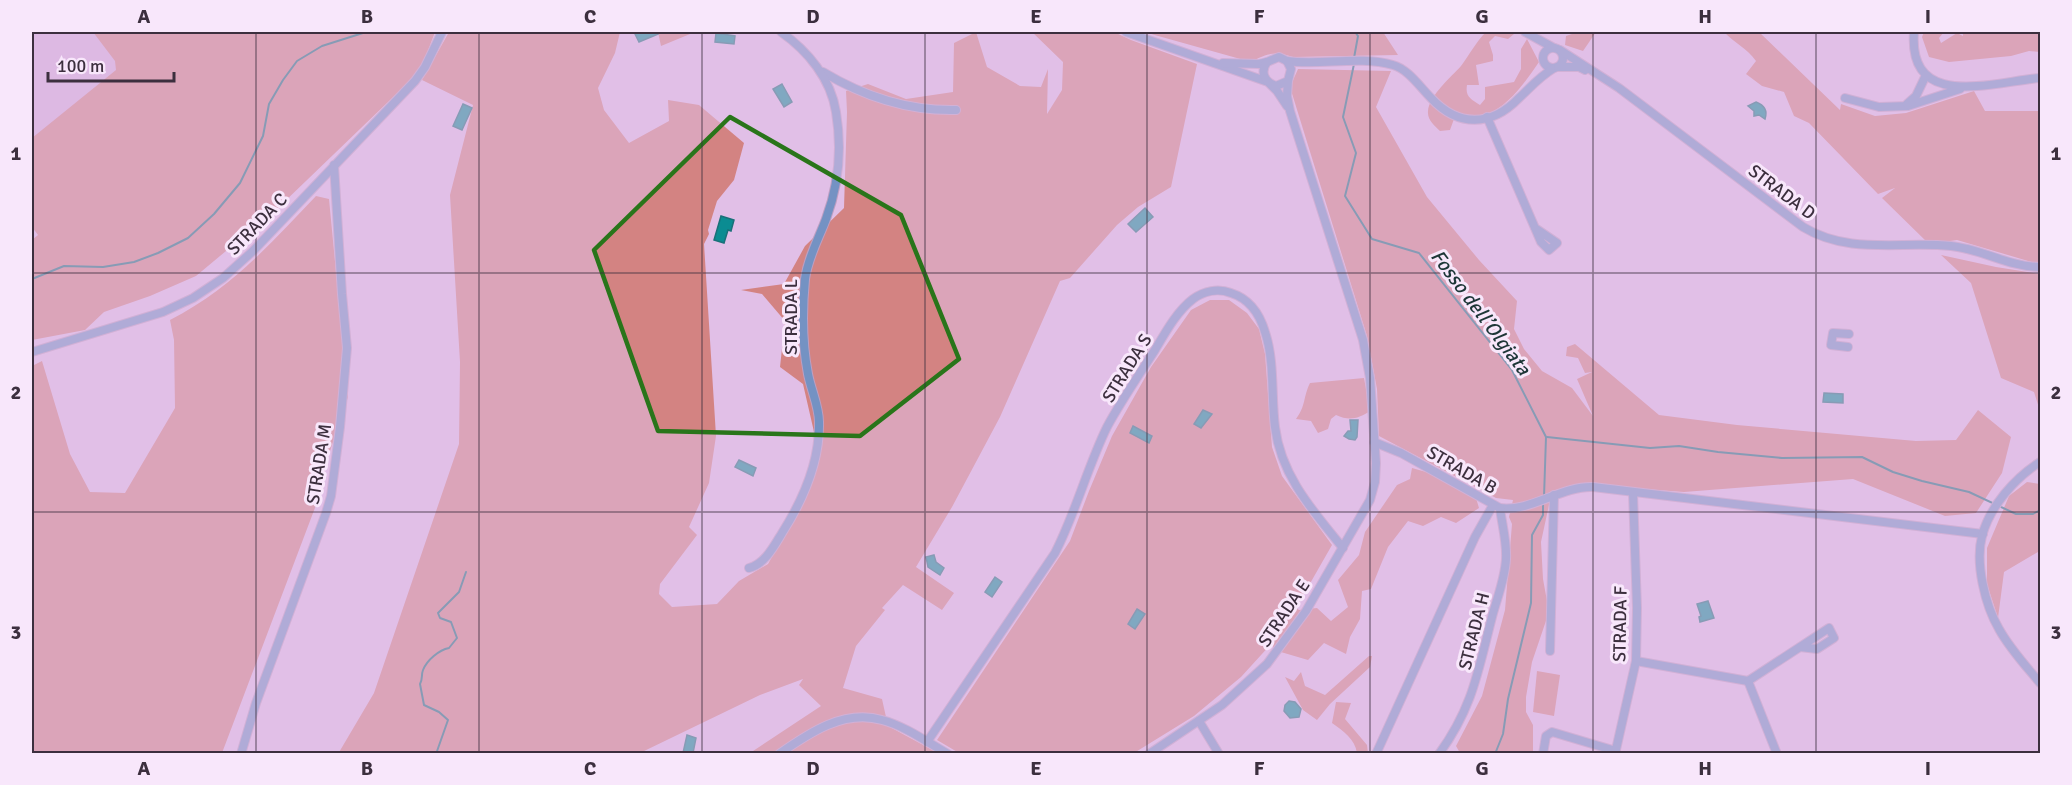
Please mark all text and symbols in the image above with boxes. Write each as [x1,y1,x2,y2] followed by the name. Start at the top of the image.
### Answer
[138,4,151,29] text: A
[361,4,373,29] text: B
[584,4,596,29] text: C
[806,4,820,29] text: D
[1030,4,1042,29] text: E
[1254,4,1265,29] text: F
[1475,4,1489,29] text: G
[1698,4,1712,29] text: H
[1925,4,1931,29] text: I
[48,45,174,83] scale bar
[57,55,104,77] text: 100 m
[11,141,22,166] text: 1
[2051,141,2062,166] text: 1
[1744,160,1820,224] street label: STRADA D
[222,188,292,259] street label: STRADA C
[1425,244,1537,381] water label: Fosso dell’Olgiata
[780,279,802,355] street label: STRADA L
[1097,330,1157,406] street label: STRADA S
[11,380,21,405] text: 2
[2051,380,2061,405] text: 2
[302,422,336,506] street label: STRADA M
[1423,441,1501,499] street label: STRADA B
[1253,575,1315,651] street label: STRADA E
[1608,586,1632,662] street label: STRADA F
[1454,590,1494,672] street label: STRADA H
[11,620,21,645] text: 3
[2051,620,2061,645] text: 3
[138,756,151,781] text: A
[361,756,373,781] text: B
[584,756,596,781] text: C
[806,756,820,781] text: D
[1030,756,1042,781] text: E
[1254,756,1265,781] text: F
[1475,756,1489,781] text: G
[1698,756,1712,781] text: H
[1925,756,1931,781] text: I

